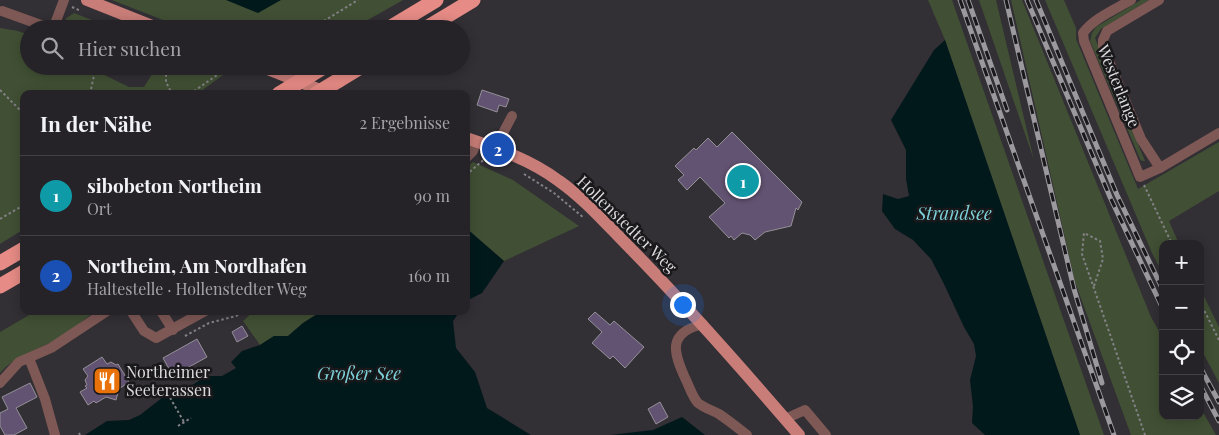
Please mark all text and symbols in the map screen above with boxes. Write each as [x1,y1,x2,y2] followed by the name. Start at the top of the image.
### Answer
[20,20,470,75] search box
[38,34,66,62] icon: search
[78,35,181,61] text: Hier suchen
[1093,40,1146,130] street label: Westerlange
[40,109,152,137] text: In der Nähe
[359,112,450,133] text: 2 Ergebnisse
[482,130,514,168] pin: 2
[727,162,759,200] pin: 1
[573,171,682,277] street label: Hollenstedter Weg
[87,172,262,198] text: sibobeton Northeim
[53,185,59,206] text: 1
[414,185,450,206] text: 90 m
[87,198,112,219] text: Ort
[915,201,992,225] water label: Strandsee
[1159,240,1204,420] map controls
[1159,240,1204,285] button: +
[87,252,307,278] text: Northeim, Am Nordhafen
[52,265,60,286] text: 2
[408,265,450,286] text: 160 m
[87,278,307,299] text: Haltestelle · Hollenstedter Weg
[1159,285,1204,330] button: −
[670,292,696,318] your location
[1159,330,1204,375] button: locate
[126,361,212,400] place label: Northeimer Seeterassen
[317,361,401,385] water label: Großer See
[92,366,122,396] restaurant icon: Northeimer Seeterassen
[1159,375,1204,420] button: layers

